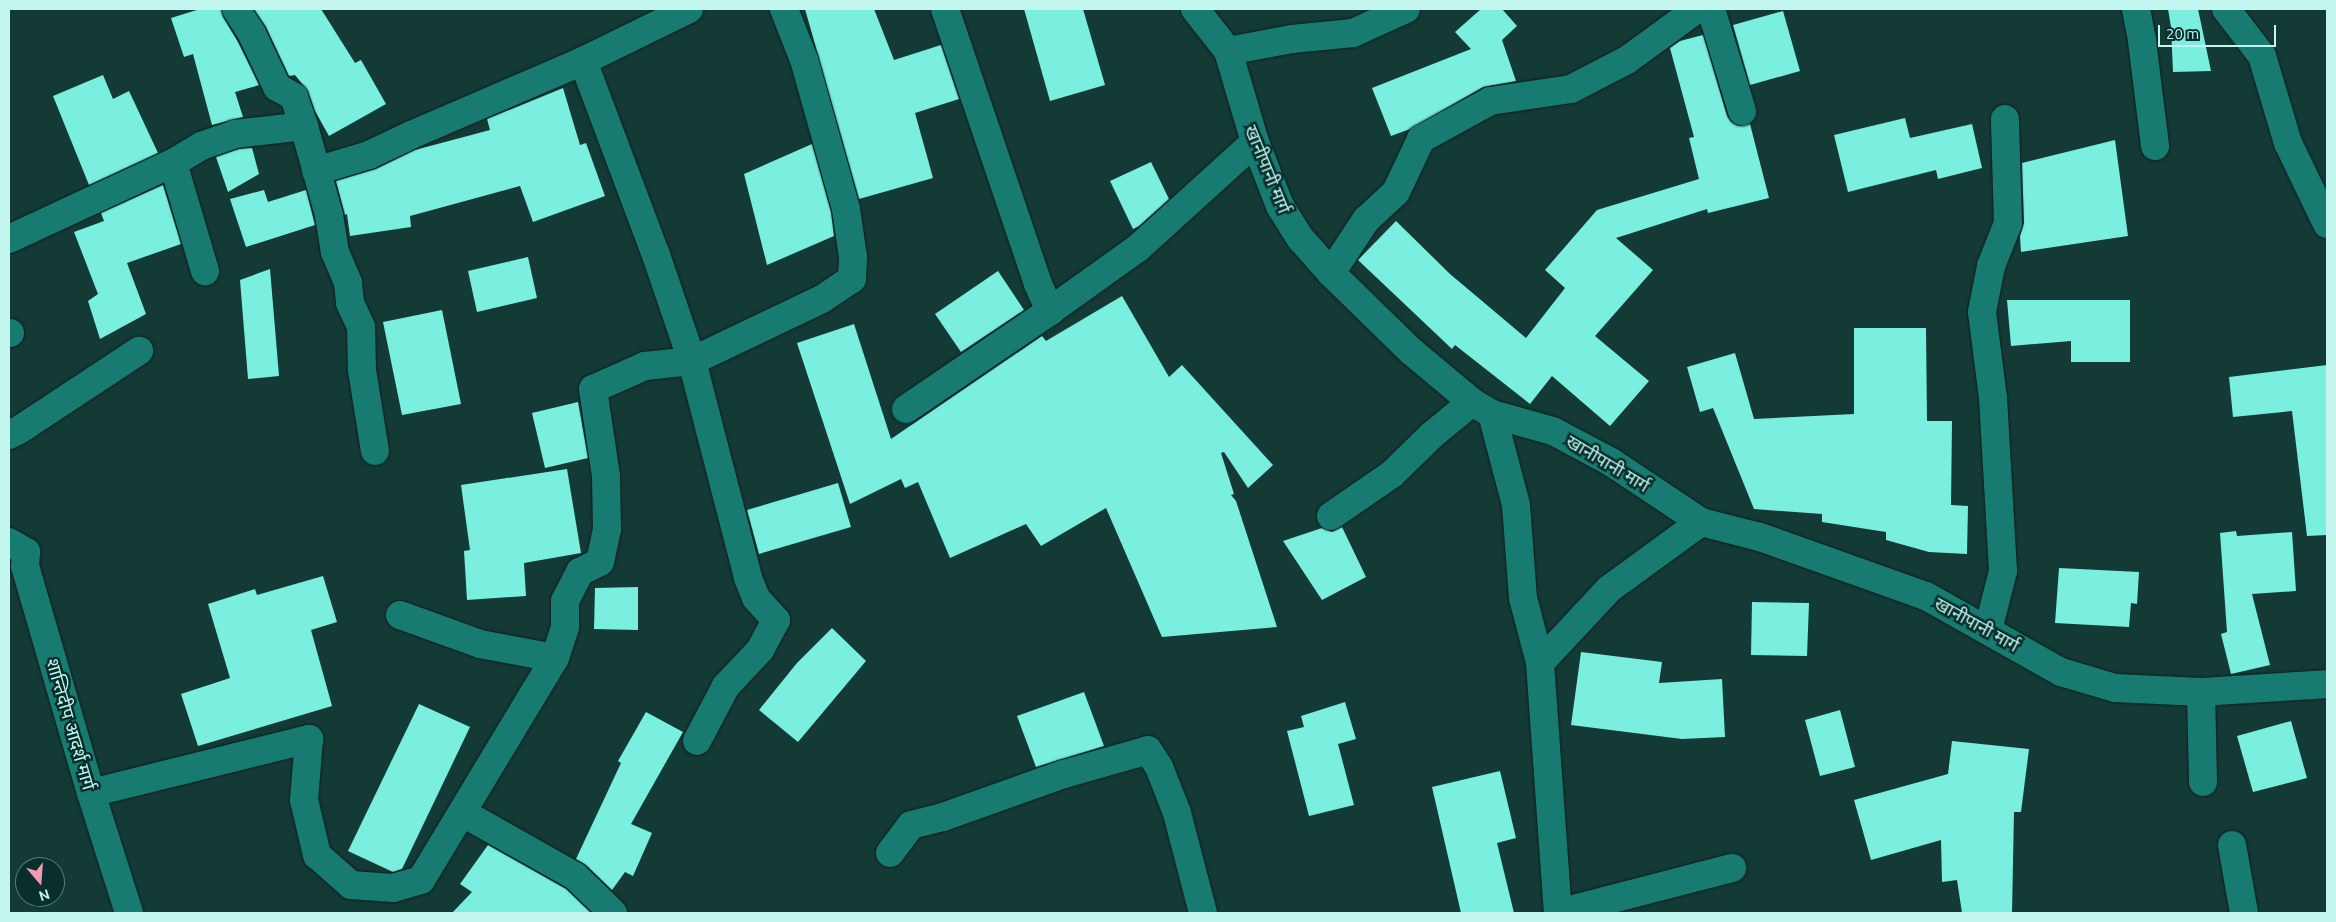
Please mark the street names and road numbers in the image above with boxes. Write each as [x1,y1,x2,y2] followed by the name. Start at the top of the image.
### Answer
[1241,122,1295,216] street label: खानीपानी मार्ग
[1562,430,1654,496] street label: खानीपानी मार्ग
[1931,592,2023,656] street label: खानीपानी मार्ग
[42,656,100,792] street label: शान्तिदीप आदर्श मार्ग

